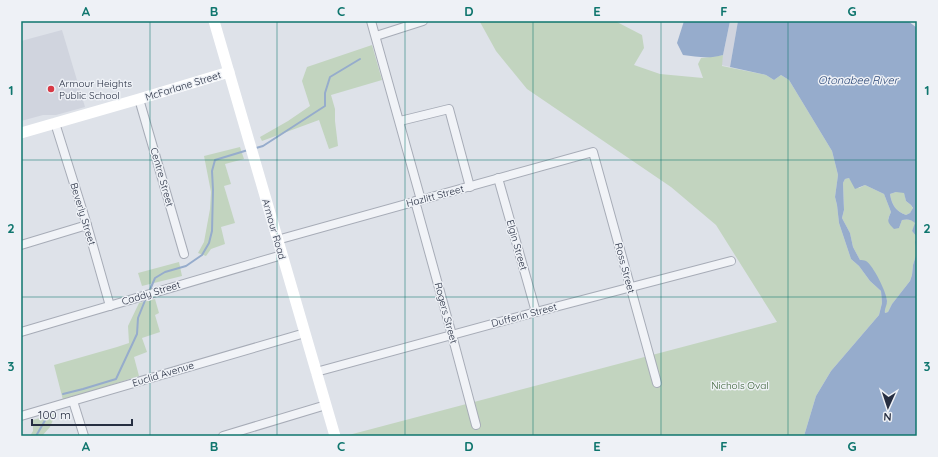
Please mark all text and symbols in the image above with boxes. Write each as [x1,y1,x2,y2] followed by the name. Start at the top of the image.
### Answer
[82,3,91,19] text: A
[210,3,218,19] text: B
[337,3,345,19] text: C
[464,3,474,19] text: D
[593,3,601,19] text: E
[720,3,728,19] text: F
[847,3,857,19] text: G
[143,68,223,104] street label: McFarlane Street
[818,73,900,87] water label: Otonabee River
[59,77,132,102] place label: Armour Heights Public School
[8,82,14,98] text: 1
[924,82,930,98] text: 1
[46,84,56,94] marker: Armour Heights Public School
[147,146,177,209] street label: Centre Street
[67,181,99,247] street label: Beverly Street
[405,182,466,210] street label: Hazlitt Street
[259,197,289,261] street label: Armour Road
[504,218,531,272] street label: Elgin Street
[7,220,15,236] text: 2
[923,220,931,236] text: 2
[612,241,638,295] street label: Ross Street
[120,278,182,308] street label: Caddy Street
[432,281,461,346] street label: Rogers Street
[490,300,559,330] street label: Dufferin Street
[8,358,15,374] text: 3
[131,358,196,390] street label: Euclid Avenue
[924,358,931,374] text: 3
[711,379,769,392] park label: Nichols Oval
[868,387,908,427] north arrow
[32,401,132,427] scale bar
[38,407,71,422] text: 100 m
[883,410,892,424] text: N
[82,438,91,454] text: A
[210,438,218,454] text: B
[337,438,345,454] text: C
[464,438,474,454] text: D
[593,438,601,454] text: E
[720,438,728,454] text: F
[847,438,857,454] text: G

